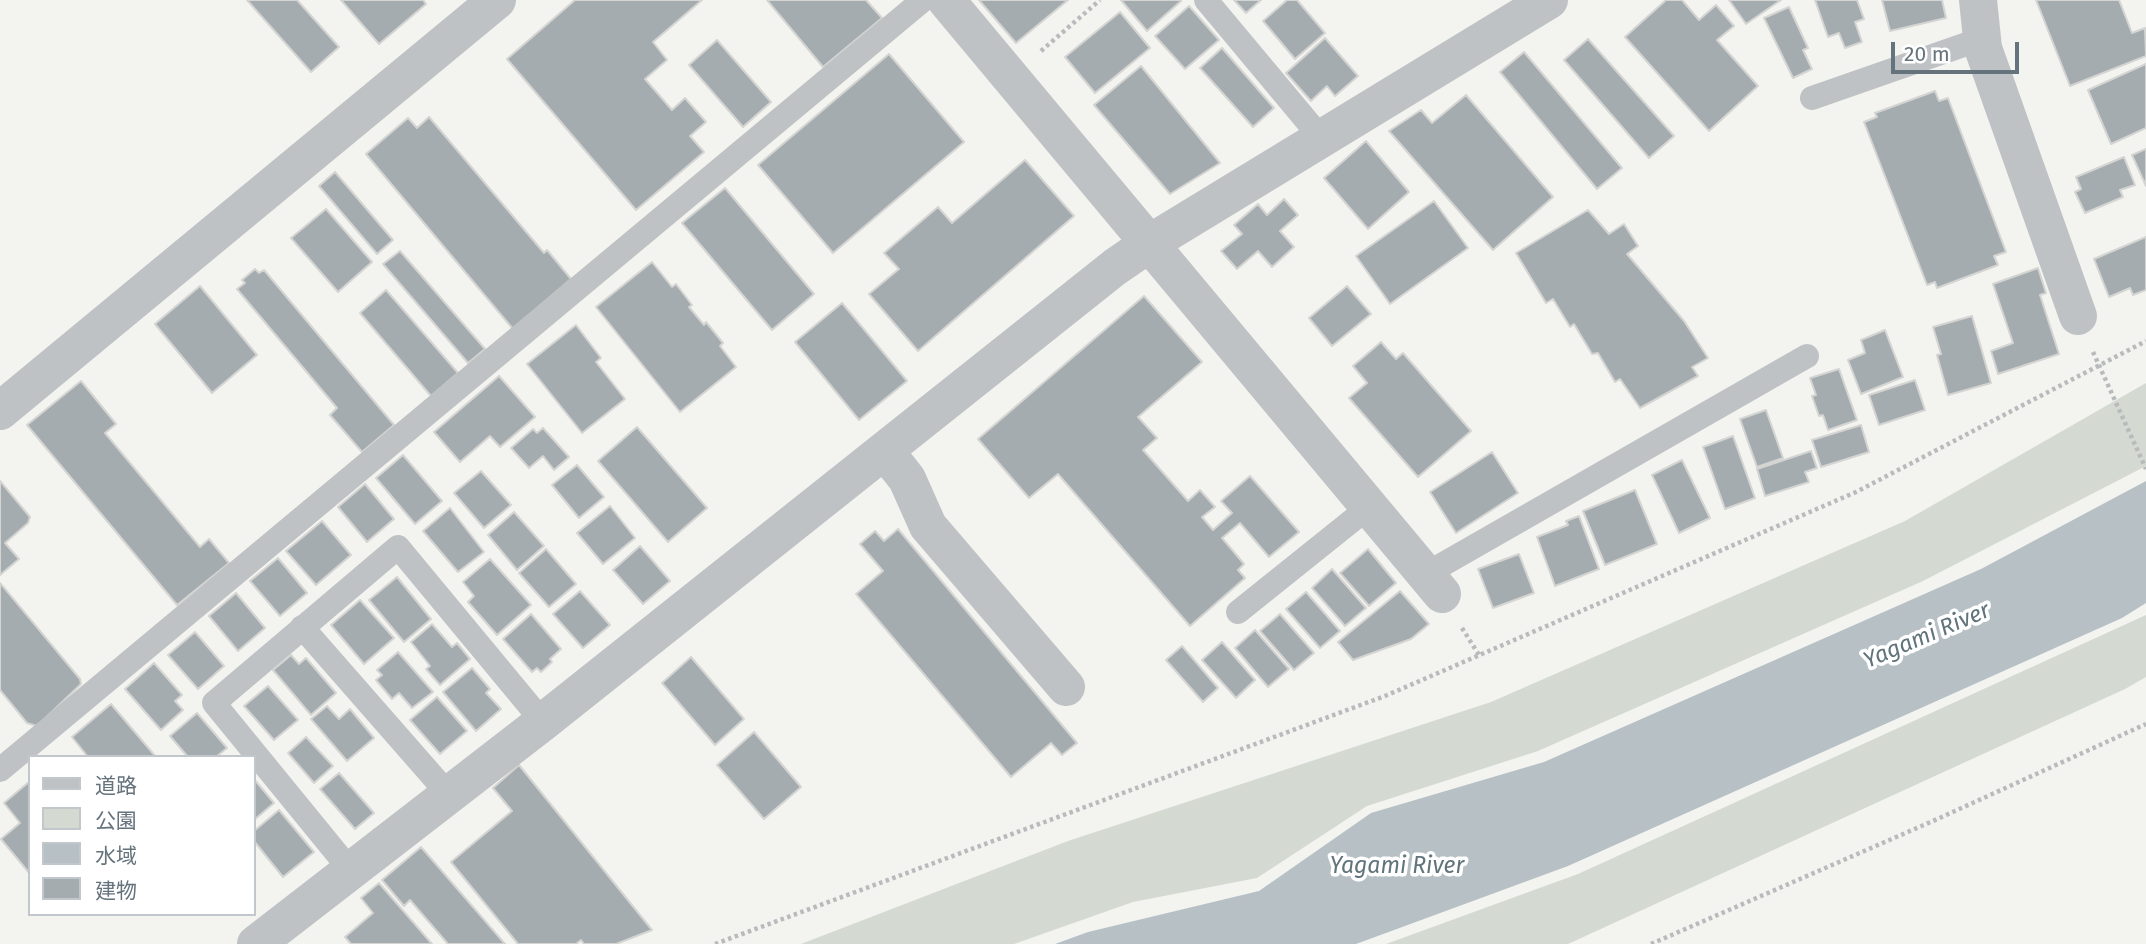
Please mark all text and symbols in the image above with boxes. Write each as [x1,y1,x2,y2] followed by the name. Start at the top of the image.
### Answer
[1894,28,2022,72] scale bar
[1904,41,1950,67] text: 20 m
[1860,597,1994,675] water label: Yagami River
[28,755,256,916] legend
[95,773,137,799] text: 道路
[95,808,137,834] text: 公園
[95,843,137,869] text: 水域
[1330,853,1464,881] water label: Yagami River
[95,878,137,904] text: 建物

